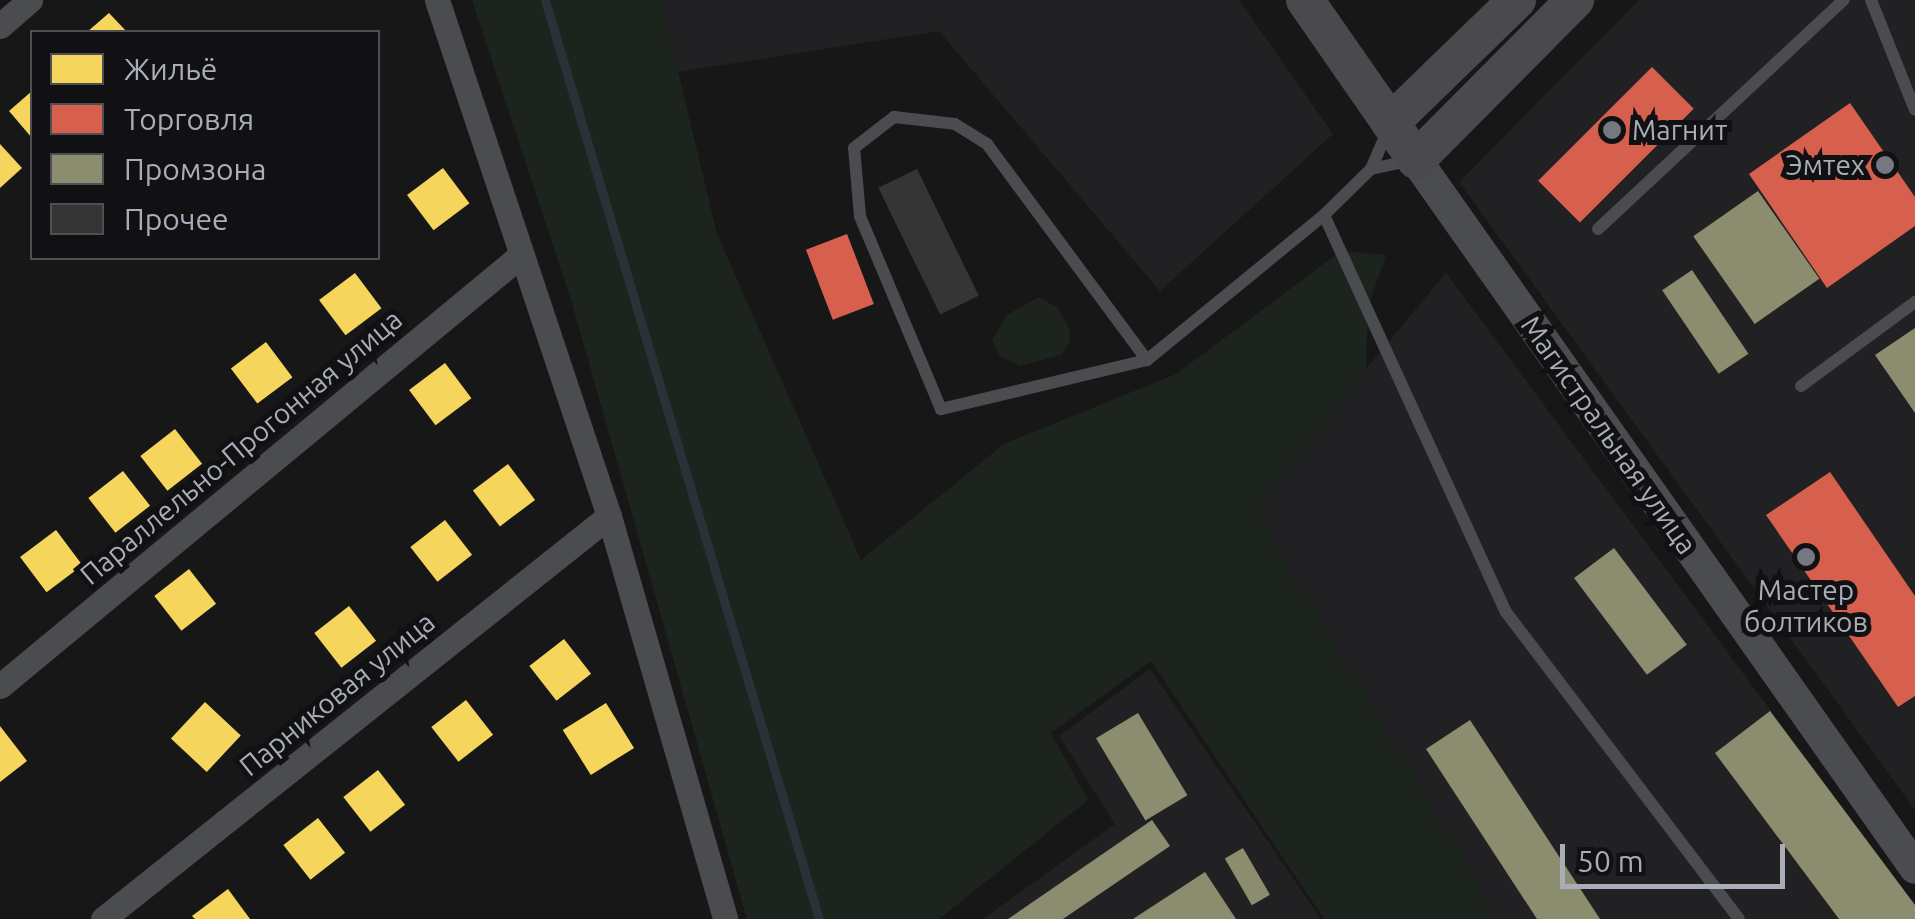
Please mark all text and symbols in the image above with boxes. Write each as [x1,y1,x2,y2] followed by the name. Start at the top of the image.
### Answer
[30,30,380,260] legend
[124,52,217,86] text: Жильё
[124,102,254,136] text: Торговля
[1632,113,1727,147] place label: Магнит
[1601,119,1623,141] marker: Магнит
[1786,148,1865,182] place label: Эмтех
[124,152,266,186] text: Промзона
[1874,154,1896,176] marker: Эмтех
[124,202,229,236] text: Прочее
[73,302,409,592] street label: Параллельно-Прогонная улица
[1514,309,1704,561] street label: Магистральная улица
[1795,546,1817,568] marker: Мастер болтиков
[1744,573,1868,639] place label: Мастер болтиков
[233,605,441,783] street label: Парниковая улица
[1565,824,1790,886] scale bar
[1577,844,1644,878] text: 50 m

